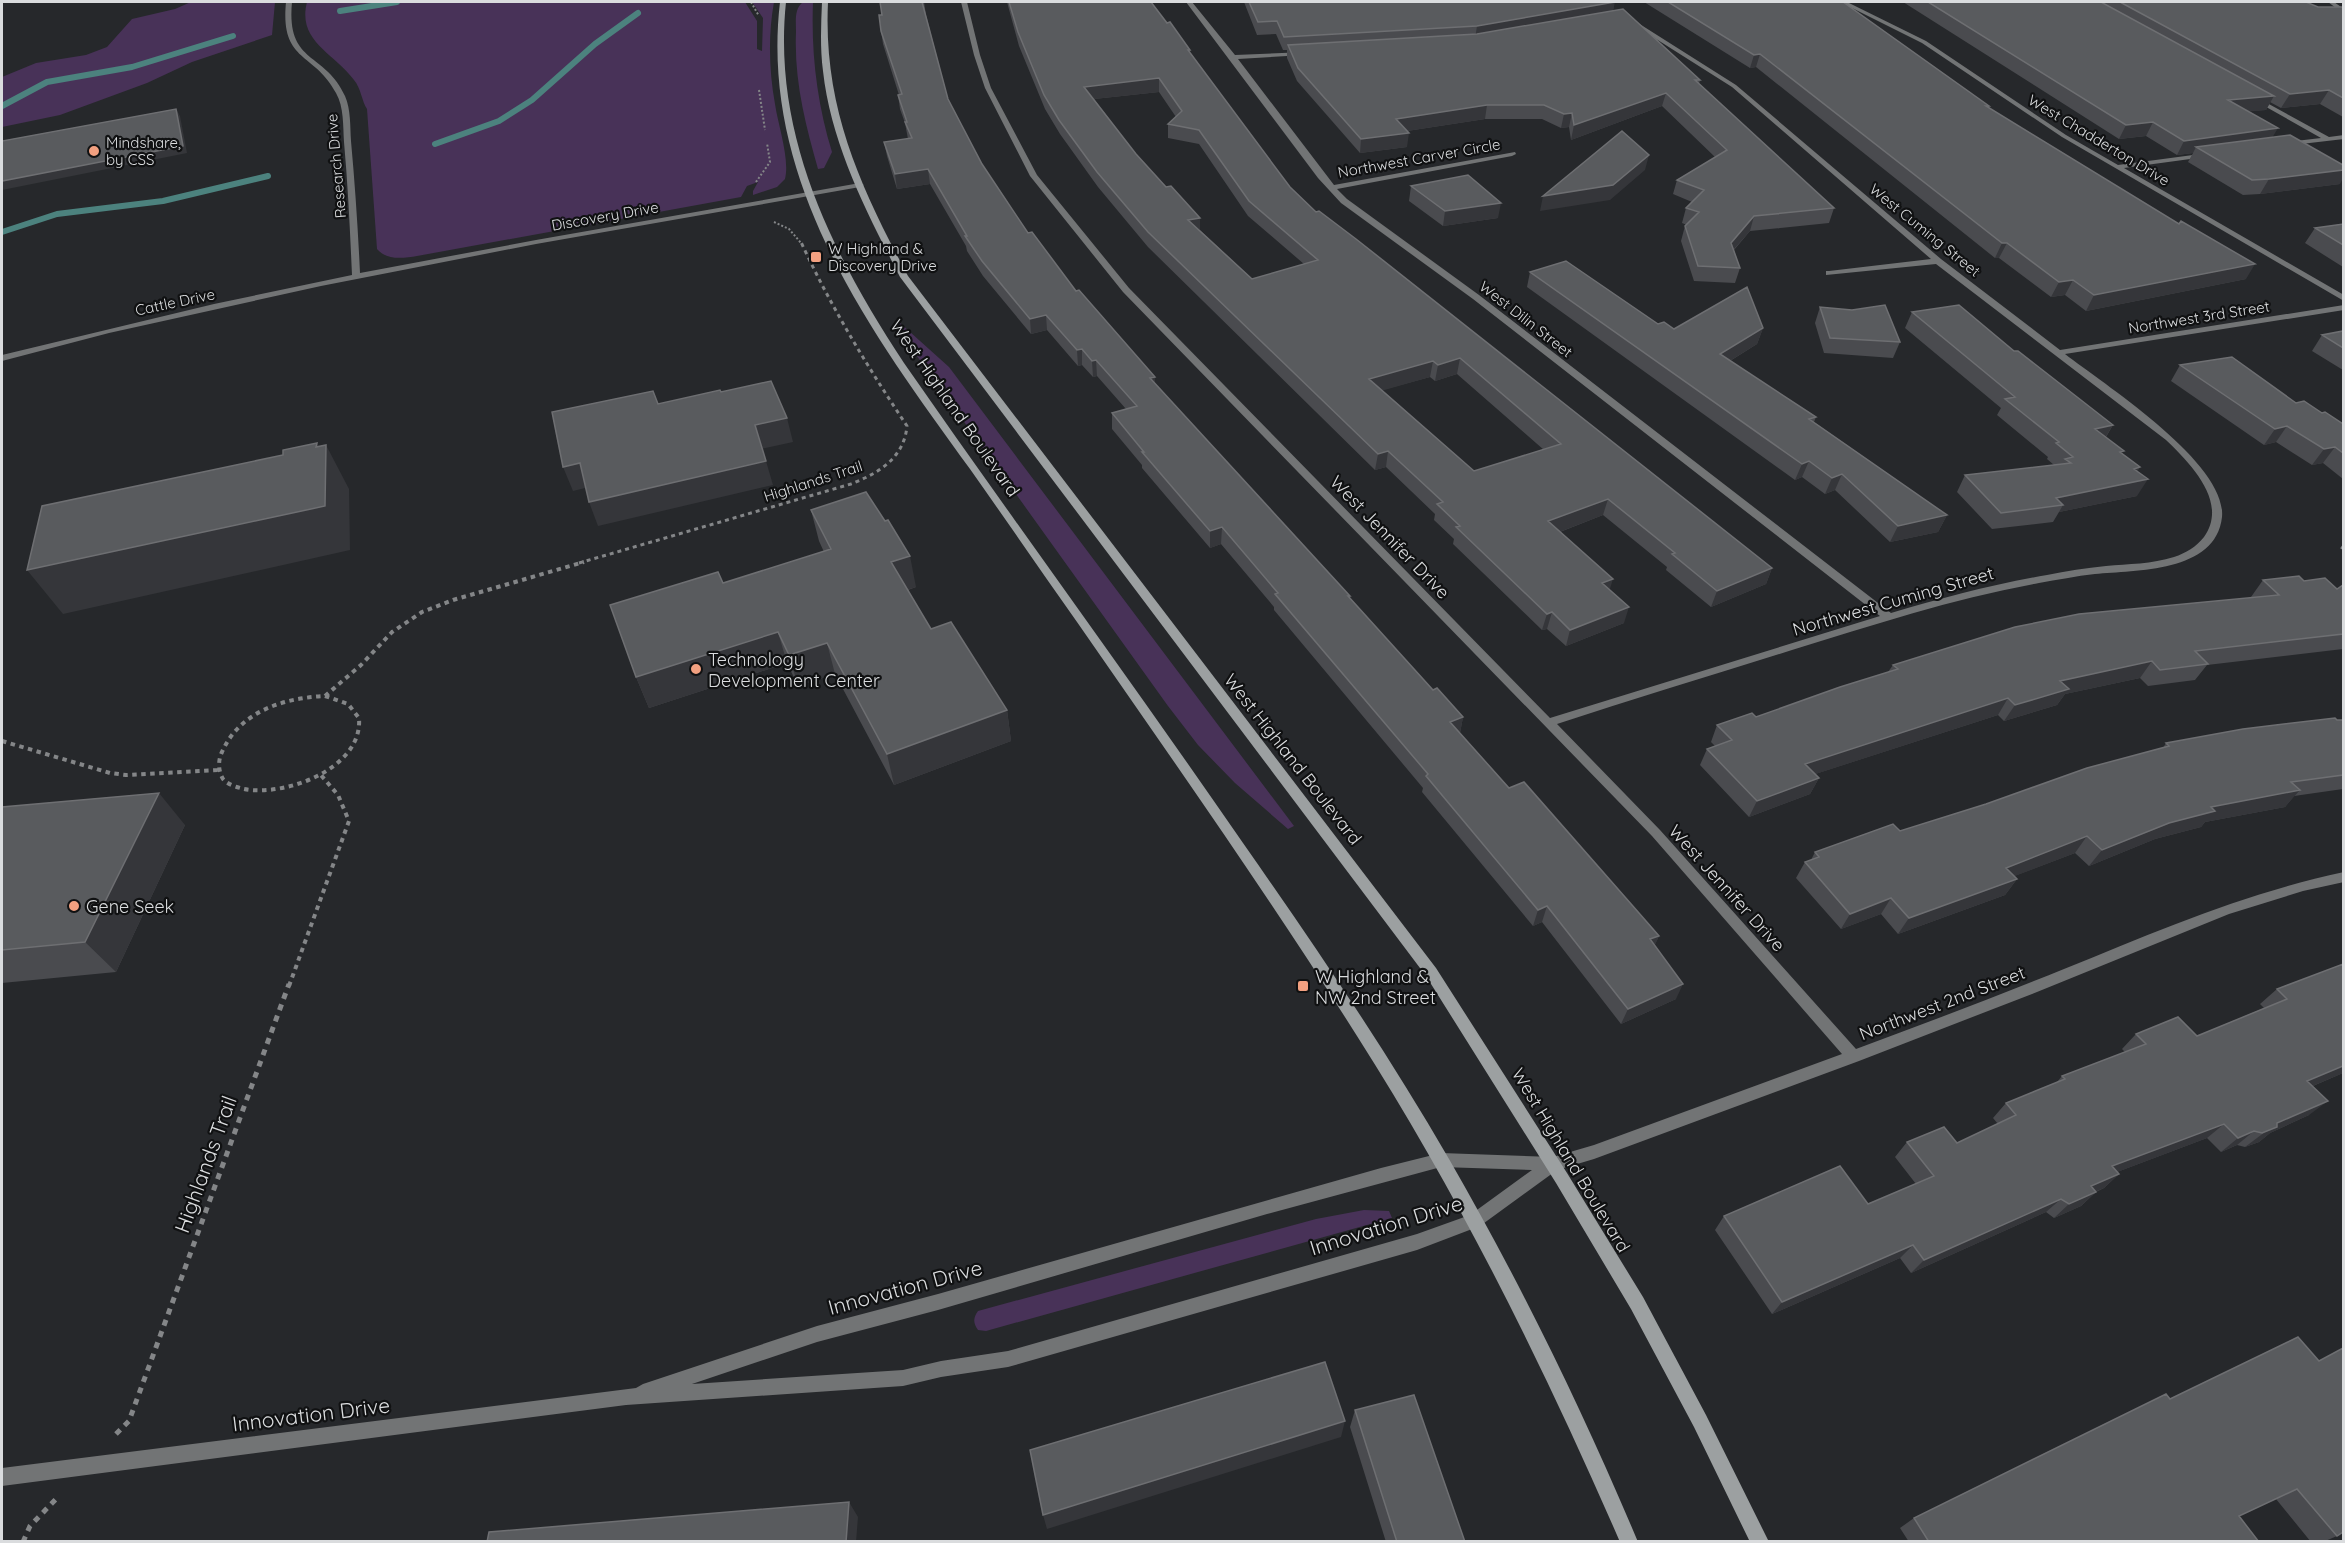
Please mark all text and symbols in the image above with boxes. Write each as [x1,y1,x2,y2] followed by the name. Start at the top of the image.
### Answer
[2025,90,2173,190] street label: West Chadderton Drive
[322,113,350,219] street label: Research Drive
[106,133,181,169] place label: Mindshare, by CSS
[1336,134,1502,182] street label: Northwest Carver Circle
[87,144,101,158] marker: Mindshare, by CSS
[1866,179,1984,281] street label: West Cuming Street
[550,197,660,235] street label: Discovery Drive
[828,239,937,275] place label: W Highland & Discovery Drive
[809,250,823,264] marker: W Highland & Discovery Drive
[1475,277,1577,361] street label: West Dilin Street
[133,284,217,320] street label: Cattle Drive
[2127,296,2271,338] street label: Northwest 3rd Street
[885,315,1025,501] street label: West Highland Boulevard
[761,456,865,506] street label: Highlands Trail
[1325,470,1455,604] street label: West Jennifer Drive
[1790,561,1996,641] street label: Northwest Cuming Street
[708,648,880,692] place label: Technology Development Center
[689,662,703,676] marker: Technology Development Center
[1219,669,1367,849] street label: West Highland Boulevard
[1664,820,1790,956] street label: West Jennifer Drive
[86,895,174,918] place label: Gene Seek
[67,899,81,913] marker: Gene Seek
[1856,961,2028,1045] street label: Northwest 2nd Street
[1315,965,1436,1009] place label: W Highland & NW 2nd Street
[1296,979,1310,993] marker: W Highland & NW 2nd Street
[1507,1064,1635,1256] street label: West Highland Boulevard
[168,1092,242,1236] street label: Highlands Trail
[1306,1189,1466,1261] street label: Innovation Drive
[825,1254,985,1320] street label: Innovation Drive
[231,1391,391,1437] street label: Innovation Drive

